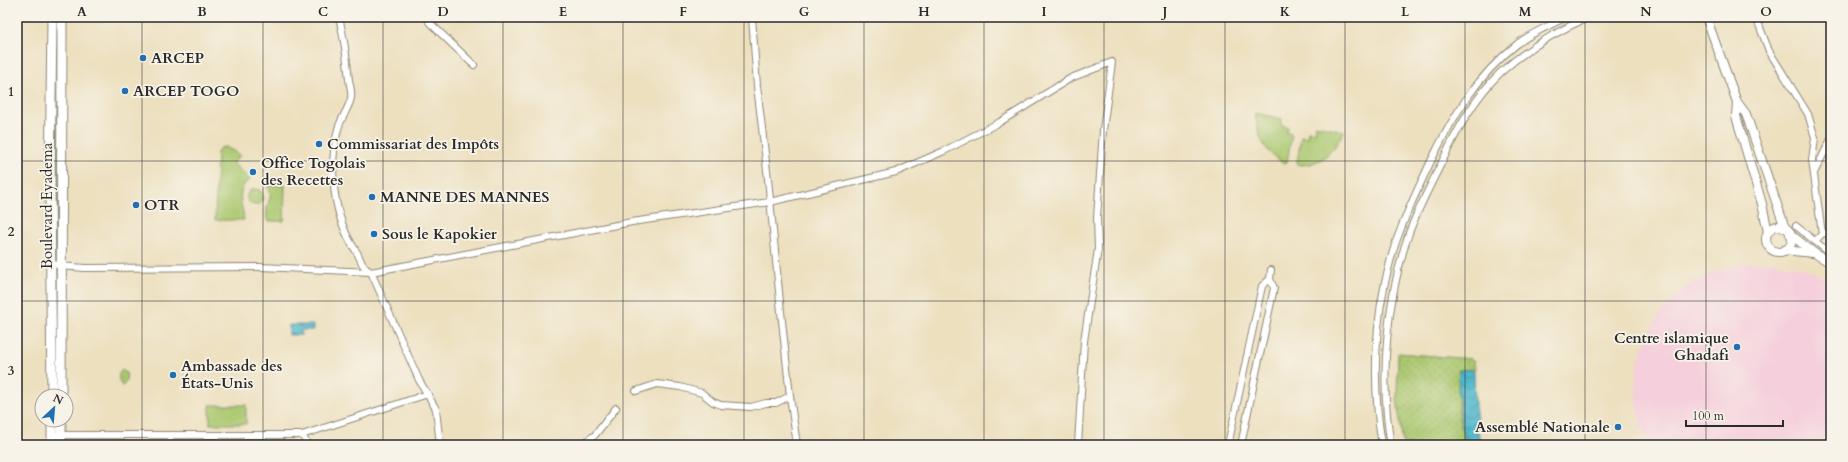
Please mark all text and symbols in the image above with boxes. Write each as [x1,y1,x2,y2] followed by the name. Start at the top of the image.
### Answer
[77,3,87,21] text: A
[197,3,207,21] text: B
[318,3,328,21] text: C
[437,3,449,21] text: D
[559,3,567,21] text: E
[679,3,687,21] text: F
[799,3,810,21] text: G
[918,3,930,21] text: H
[1041,3,1047,21] text: I
[1161,3,1168,21] text: J
[1280,3,1291,21] text: K
[1401,3,1410,21] text: L
[1519,3,1532,21] text: M
[1640,3,1652,21] text: N
[1760,3,1772,21] text: O
[151,48,204,68] place label: ARCEP
[138,53,148,63] marker: ARCEP
[133,81,239,101] place label: ARCEP TOGO
[8,83,14,101] text: 1
[120,86,130,96] marker: ARCEP TOGO
[327,134,499,154] place label: Commissariat des Impôts
[314,139,324,149] marker: Commissariat des Impôts
[37,142,57,269] street label: Boulevard Eyadema
[261,153,366,190] place label: Office Togolais des Recettes
[248,167,258,177] marker: Office Togolais des Recettes
[380,187,549,207] place label: MANNE DES MANNES
[367,192,377,202] marker: MANNE DES MANNES
[144,195,179,215] place label: OTR
[131,200,141,210] marker: OTR
[8,223,15,241] text: 2
[382,224,498,244] place label: Sous le Kapokier
[369,229,379,239] marker: Sous le Kapokier
[1614,328,1729,365] place label: Centre islamique Ghadafi
[1732,342,1742,352] marker: Centre islamique Ghadafi
[181,356,282,393] place label: Ambassade des États-Unis
[8,362,15,380] text: 3
[168,370,178,380] marker: Ambassade des États-Unis
[34,388,74,428] north arrow
[51,391,66,408] text: N
[1686,402,1783,428] scale bar
[1692,408,1725,424] text: 100 m
[1475,417,1610,437] place label: Assemblé Nationale
[1613,422,1623,432] marker: Assemblé Nationale

